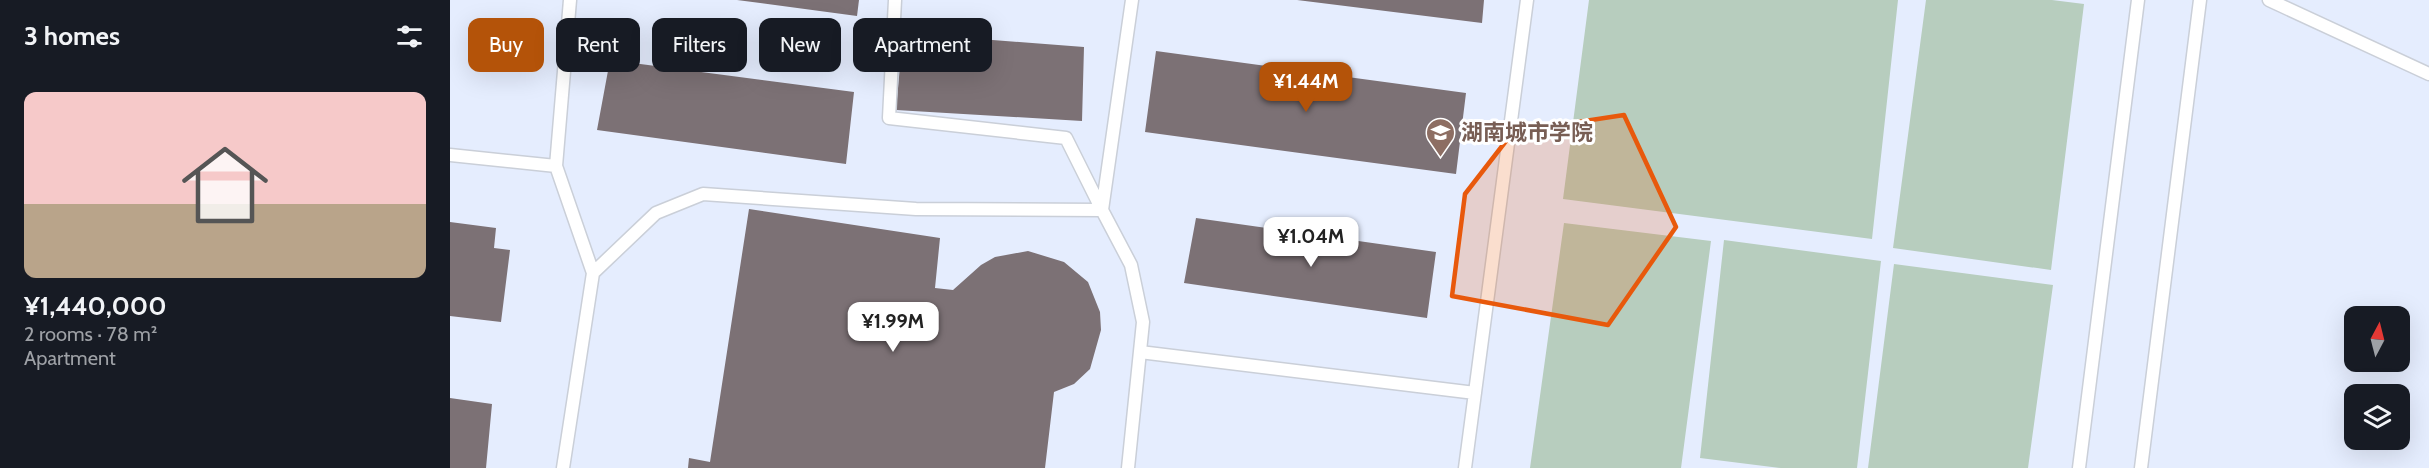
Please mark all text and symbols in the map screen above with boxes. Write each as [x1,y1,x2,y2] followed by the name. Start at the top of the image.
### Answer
[468,18,544,72] chip: Buy
[556,18,640,72] chip: Rent
[652,18,747,72] chip: Filters
[759,18,841,72] chip: New
[853,18,992,72] chip: Apartment
[24,20,120,52] text: 3 homes
[393,20,426,53] icon: filters
[1257,62,1355,113] pin: ¥1.44M
[1273,69,1339,93] text: ¥1.44M
[1424,116,1456,158] school or university icon: 湖南城市学院
[1461,119,1593,146] place label: 湖南城市学院
[171,131,279,239] icon: home
[1262,217,1360,268] pin: ¥1.04M
[1278,224,1344,248] text: ¥1.04M
[24,290,167,322] text: ¥1,440,000
[844,302,942,353] pin: ¥1.99M
[2344,306,2410,372] north arrow
[2344,306,2410,450] map controls
[862,309,924,333] text: ¥1.99M
[24,322,157,346] text: 2 rooms · 78 m²
[24,346,116,370] text: Apartment
[2344,384,2410,450] button: layers

